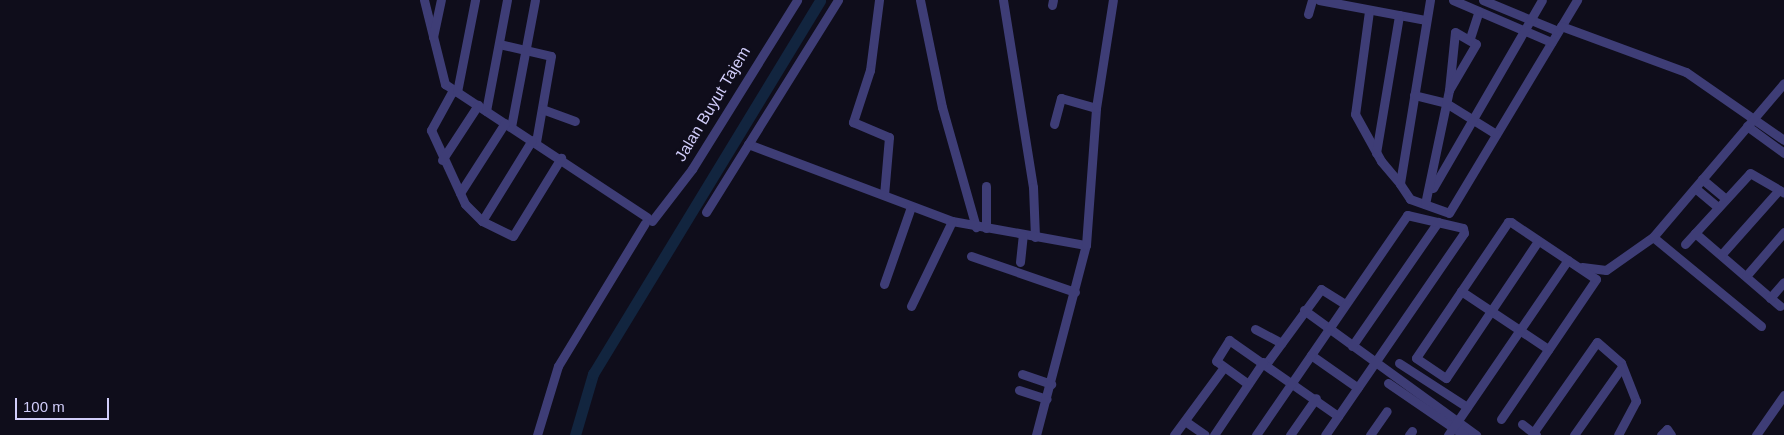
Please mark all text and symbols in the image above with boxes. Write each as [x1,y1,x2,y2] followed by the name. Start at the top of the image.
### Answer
[671,43,755,165] street label: Jalan Buyut Tajem
[18,388,111,420] scale bar
[23,398,65,415] text: 100 m

